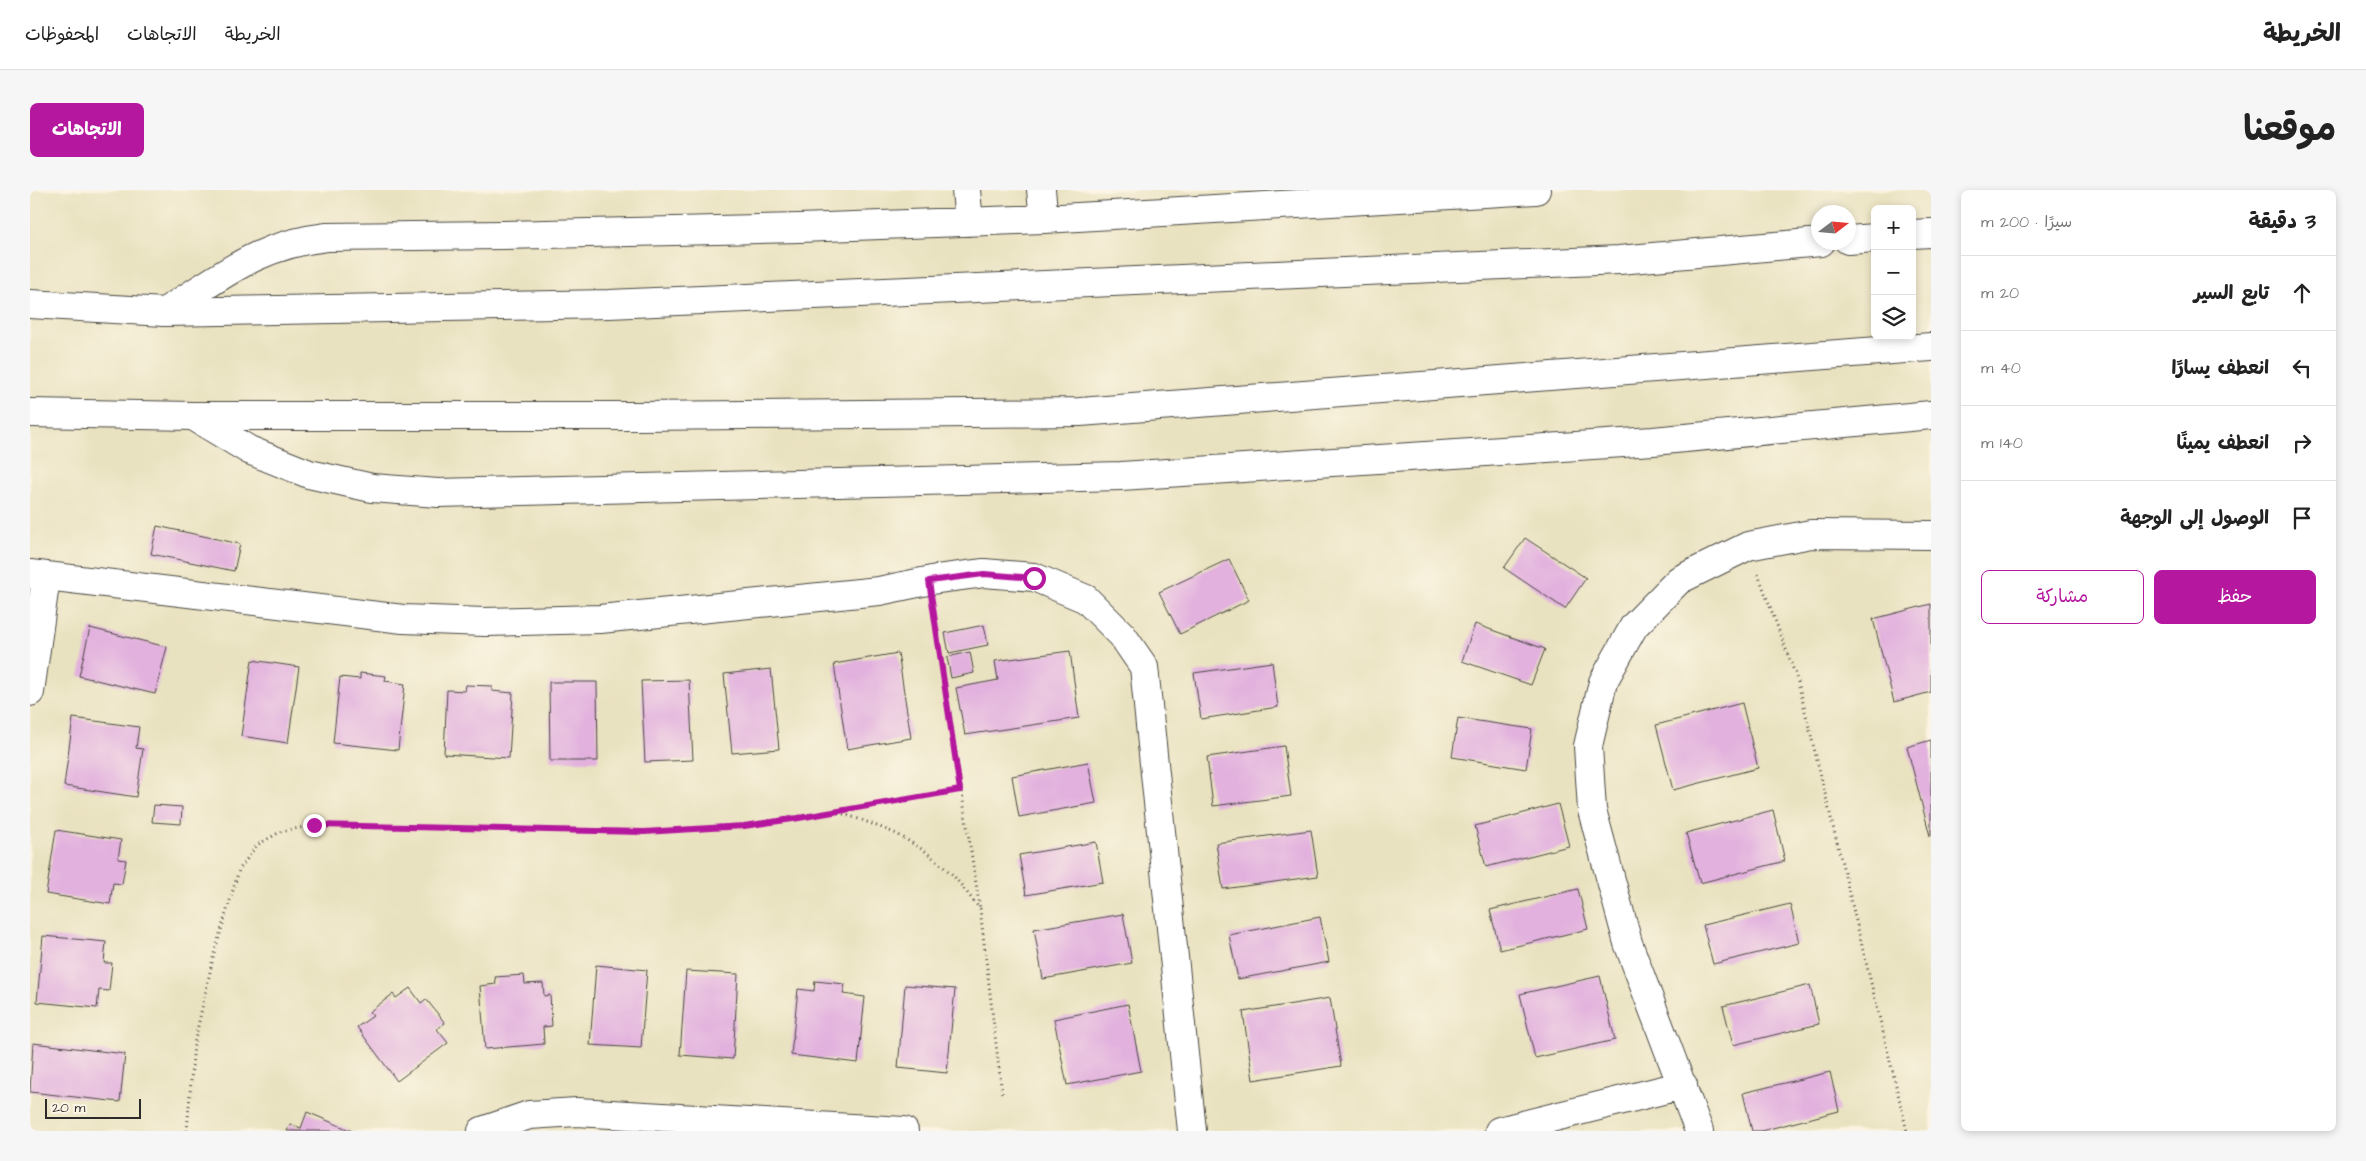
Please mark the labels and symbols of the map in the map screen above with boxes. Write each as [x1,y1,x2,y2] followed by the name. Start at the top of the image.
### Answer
[1811,205,1856,250] north arrow
[1023,567,1046,590] route start
[303,814,326,837] route end
[45,1096,141,1119] scale bar

